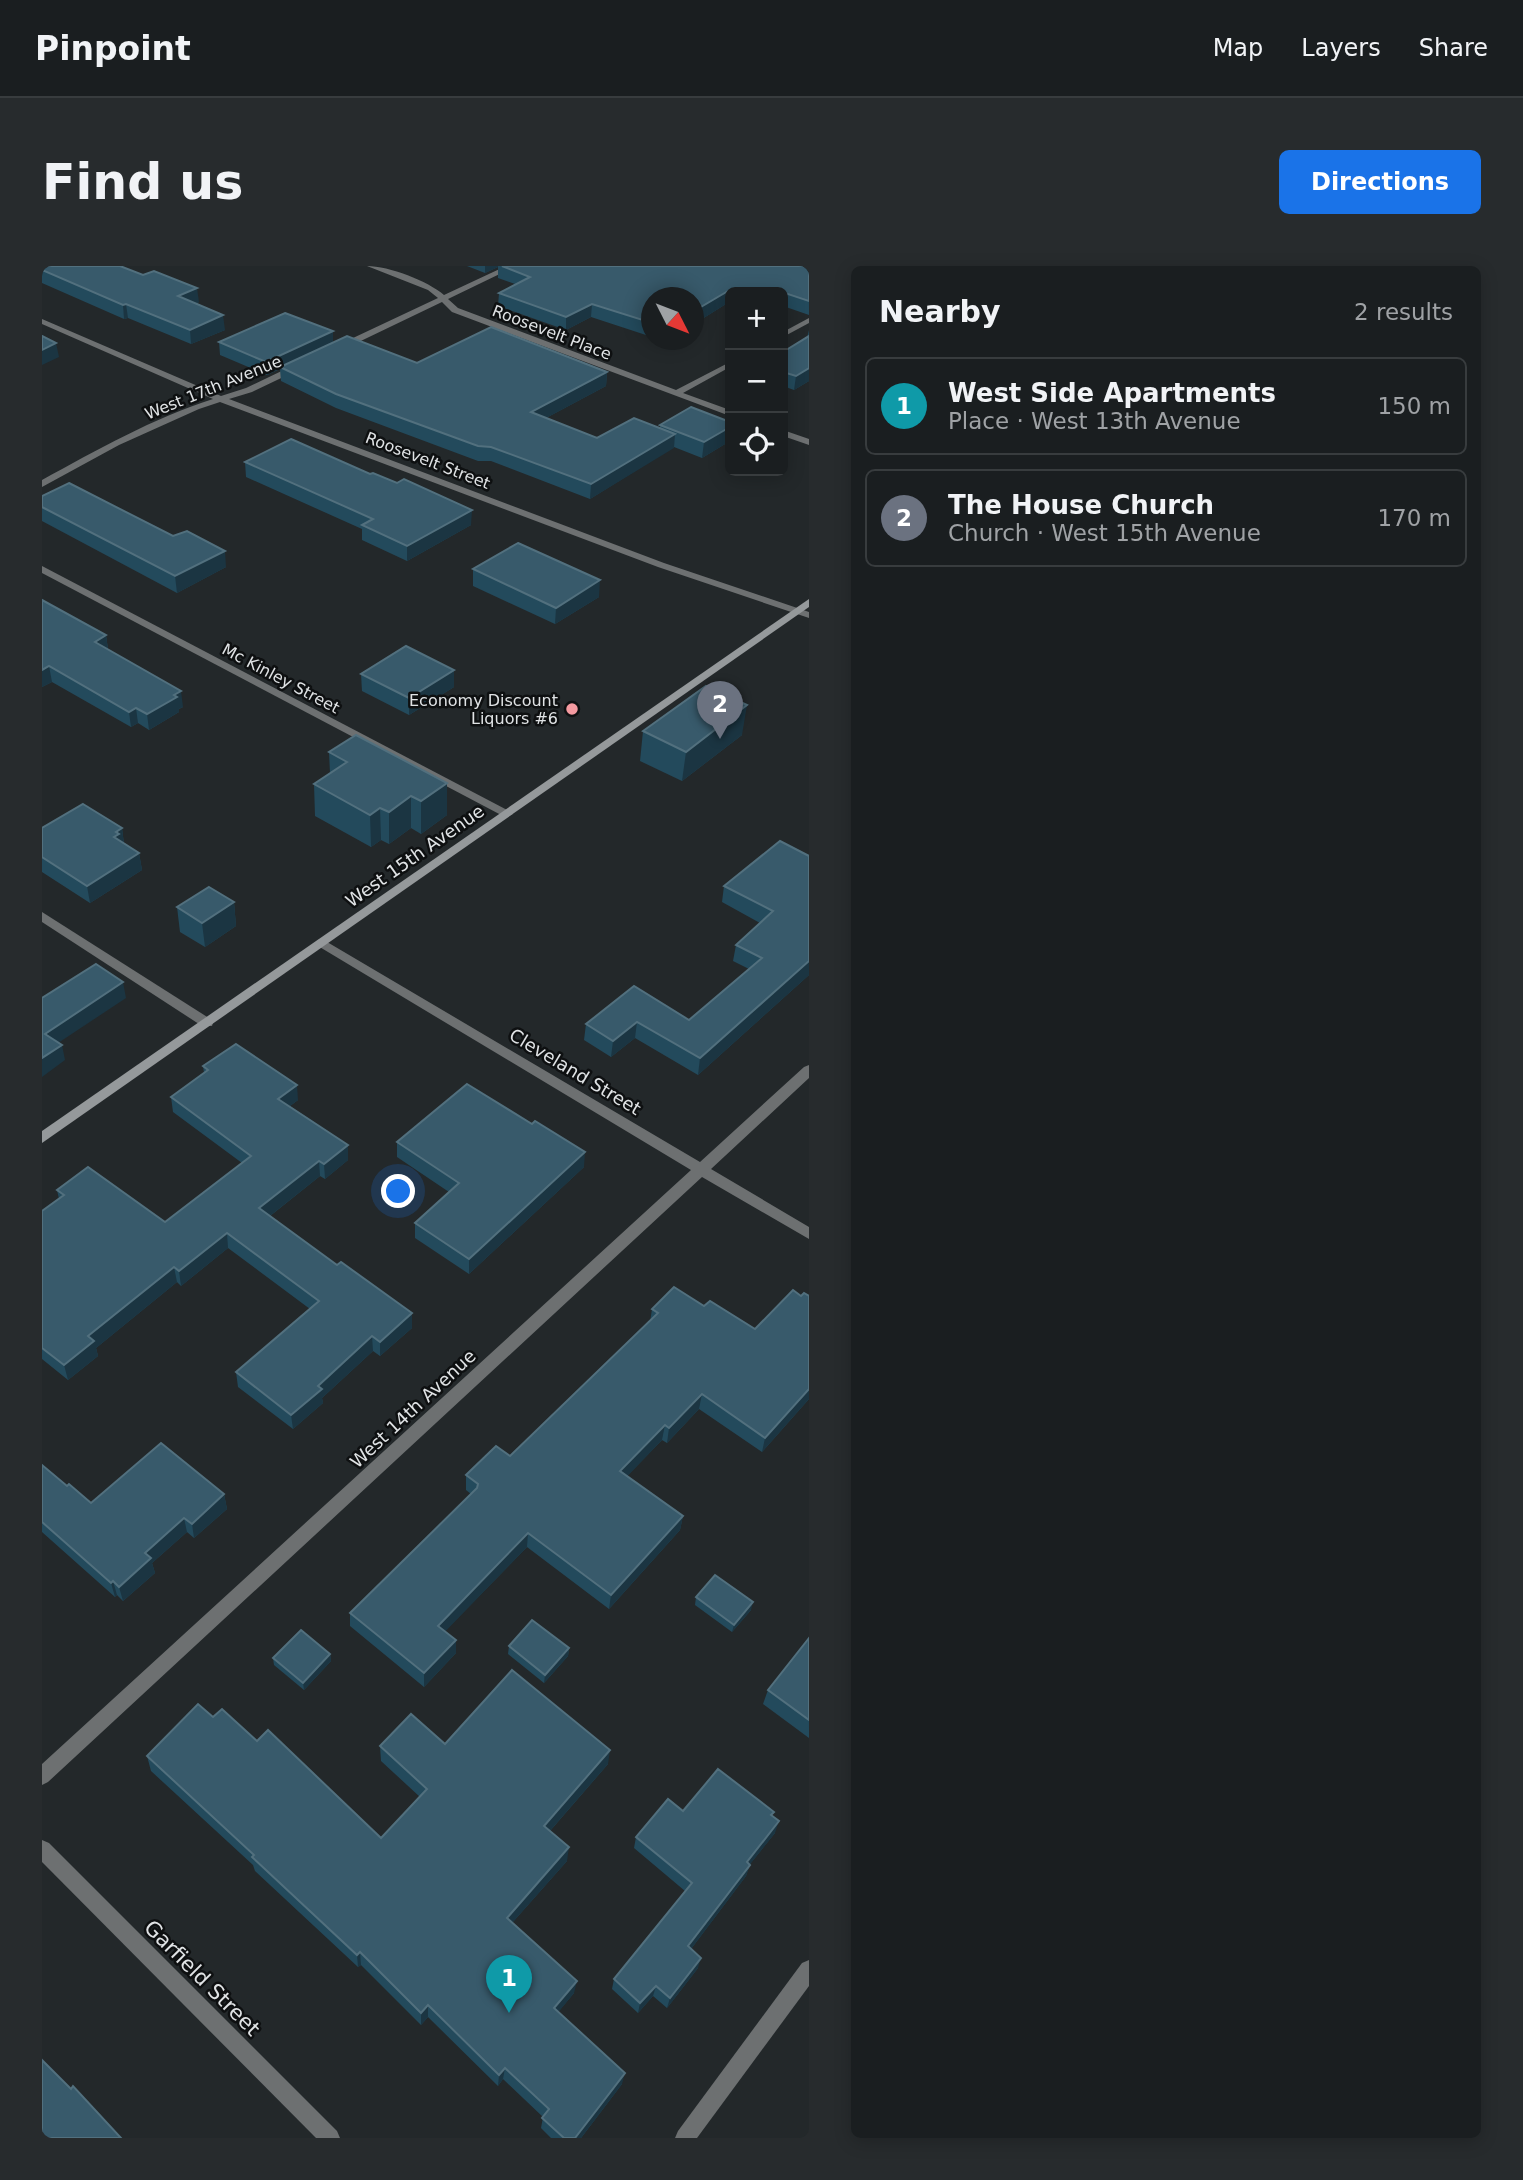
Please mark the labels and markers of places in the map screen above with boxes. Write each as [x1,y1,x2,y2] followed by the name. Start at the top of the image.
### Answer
[697,681,743,739] pin: 2
[409,691,558,728] place label: Economy Discount Liquors #6
[564,701,580,717] marker: Economy Discount Liquors #6
[486,1955,532,2013] pin: 1

